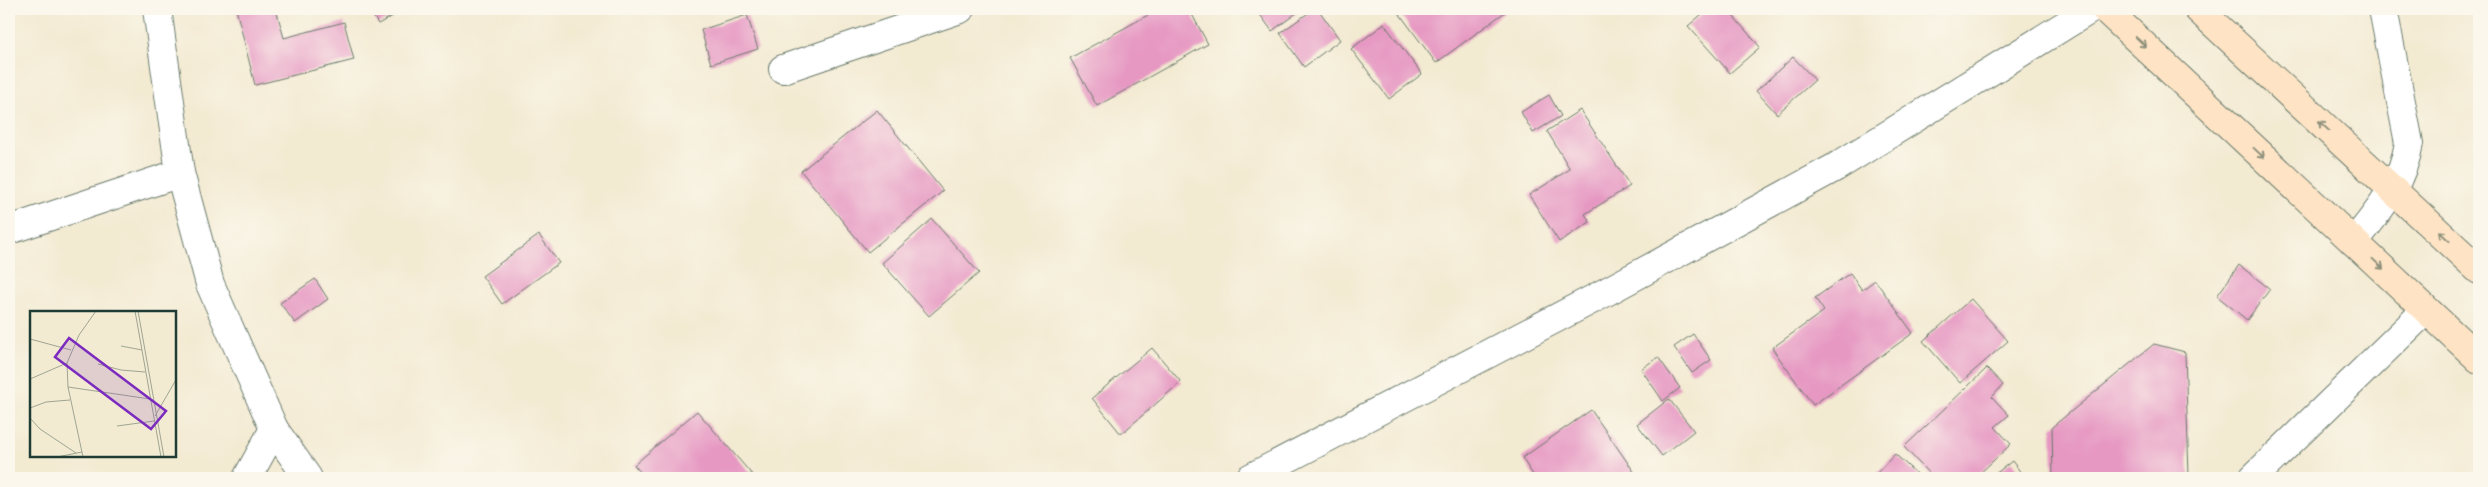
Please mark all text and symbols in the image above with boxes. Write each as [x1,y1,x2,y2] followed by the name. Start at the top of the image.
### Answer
[2134,36,2147,48] one-way arrow
[2318,120,2331,132] one-way arrow
[2253,147,2266,159] one-way arrow
[2437,230,2450,242] one-way arrow
[2372,258,2384,270] one-way arrow
[30,311,176,457] inset map

